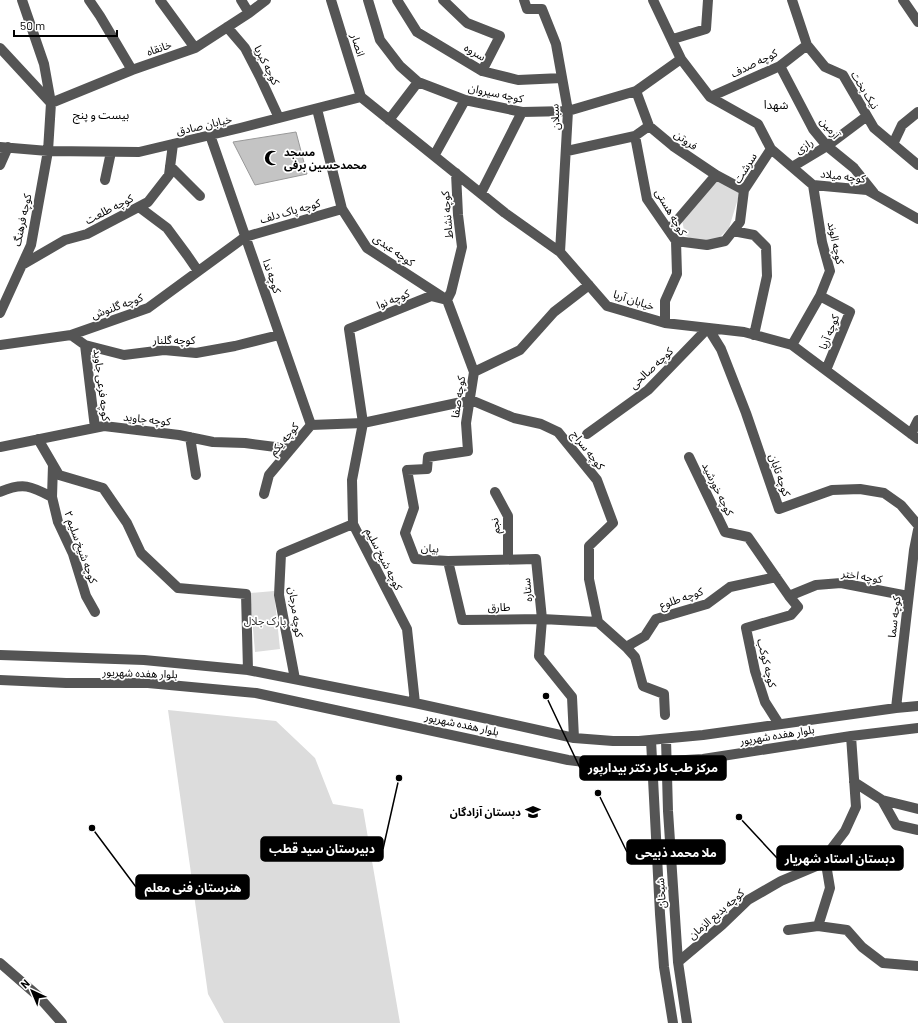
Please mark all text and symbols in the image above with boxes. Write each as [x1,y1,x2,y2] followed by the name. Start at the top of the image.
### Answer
[14,12,117,38] scale bar
[20,18,45,32] text: 50 m
[348,31,368,58] street label: انصار
[145,37,174,58] street label: خانقاه
[462,40,489,64] street label: سروه
[250,43,283,88] street label: کوچه کبریا
[728,45,781,81] street label: کوچه صدف
[848,68,882,112] street label: نیک بخت
[467,80,525,107] street label: کوچه سیروان
[764,97,788,112] district label: شهدا
[547,103,563,131] street label: سبلان
[73,107,129,124] district label: بیست و پنج
[175,112,234,138] street label: خیابان صادق
[817,114,844,142] street label: آرمین
[672,127,700,153] street label: فروتن
[792,135,816,157] street label: رازی
[284,145,367,172] place label: مسجد محمدحسین برفی
[263,149,281,167] mosque icon: مسجد محمدحسین برفی
[730,150,760,186] street label: سرشت
[819,166,867,187] street label: کوچه میلاد
[651,186,690,239] street label: کوچه هستی
[438,190,457,239] street label: کوچه نشاط
[83,191,136,228] street label: کوچه طلعت
[10,192,36,248] street label: کوچه فرهنگ
[258,196,323,227] street label: کوچه پاک دلف
[824,220,847,266] street label: کوچه الوند
[370,231,418,270] street label: کوچه عبدی
[259,257,284,296] street label: کوچه ندا
[374,286,412,313] street label: کوچه نوا
[612,287,657,313] street label: خیابان آریا
[89,290,145,323] street label: کوچه گلنوش
[816,312,843,352] street label: کوچه آریا
[152,333,196,348] street label: کوچه گلنار
[626,344,677,393] street label: کوچه صالحی
[90,348,113,422] street label: کوچه فرعی جاوید
[448,375,469,419] street label: کوچه صفا
[123,410,172,430] street label: کوچه جاوید
[266,419,304,460] street label: کوچه یکم
[567,428,608,473] street label: کوچه سراج
[765,452,794,499] street label: کوچه تابان
[698,460,737,519] street label: کوچه خورشید
[59,509,101,586] street label: کوچه شیخ سلیم ۲
[487,517,505,535] street label: نجم
[361,526,406,594] street label: کوچه شیخ سلیم
[421,540,439,556] street label: بیان
[839,566,884,587] street label: کوچه اختر
[519,577,535,603] street label: ستاره
[657,584,705,613] street label: کوچه طلوع
[285,586,307,639] street label: کوچه مرجان
[884,595,905,639] street label: کوچه سما
[487,600,511,614] street label: طارق
[244,614,286,629] park label: پارک جلال
[753,637,780,690] street label: کوچه کوکب
[101,665,178,681] street label: بلوار هفده شهریور
[423,709,500,739] street label: بلوار هفده شهریور
[738,722,815,748] street label: بلوار هفده شهریور
[580,756,726,780] callout: مرکز طب کار دکتر بیدارپور
[587,760,718,777] text: مرکز طب کار دکتر بیدارپور
[524,803,542,821] school or university icon: دبستان آزادگان
[450,805,521,819] place label: دبستان آزادگان
[261,837,383,861] callout: دبیرستان سید قطب
[627,840,725,864] callout: ملا محمد ذبیحی
[269,841,375,856] text: دبیرستان سید قطب
[635,845,717,860] text: ملا محمد ذبیحی
[777,846,903,870] callout: دبستان استاد شهریار
[784,851,895,866] text: دبستان استاد شهریار
[136,875,249,899] callout: هنرستان فنی معلم
[653,877,669,909] street label: شیخان
[144,880,242,897] text: هنرستان فنی معلم
[685,886,748,943] street label: کوچه بدیع الزمان
[12,971,52,1011] north arrow
[18,976,32,991] text: N

